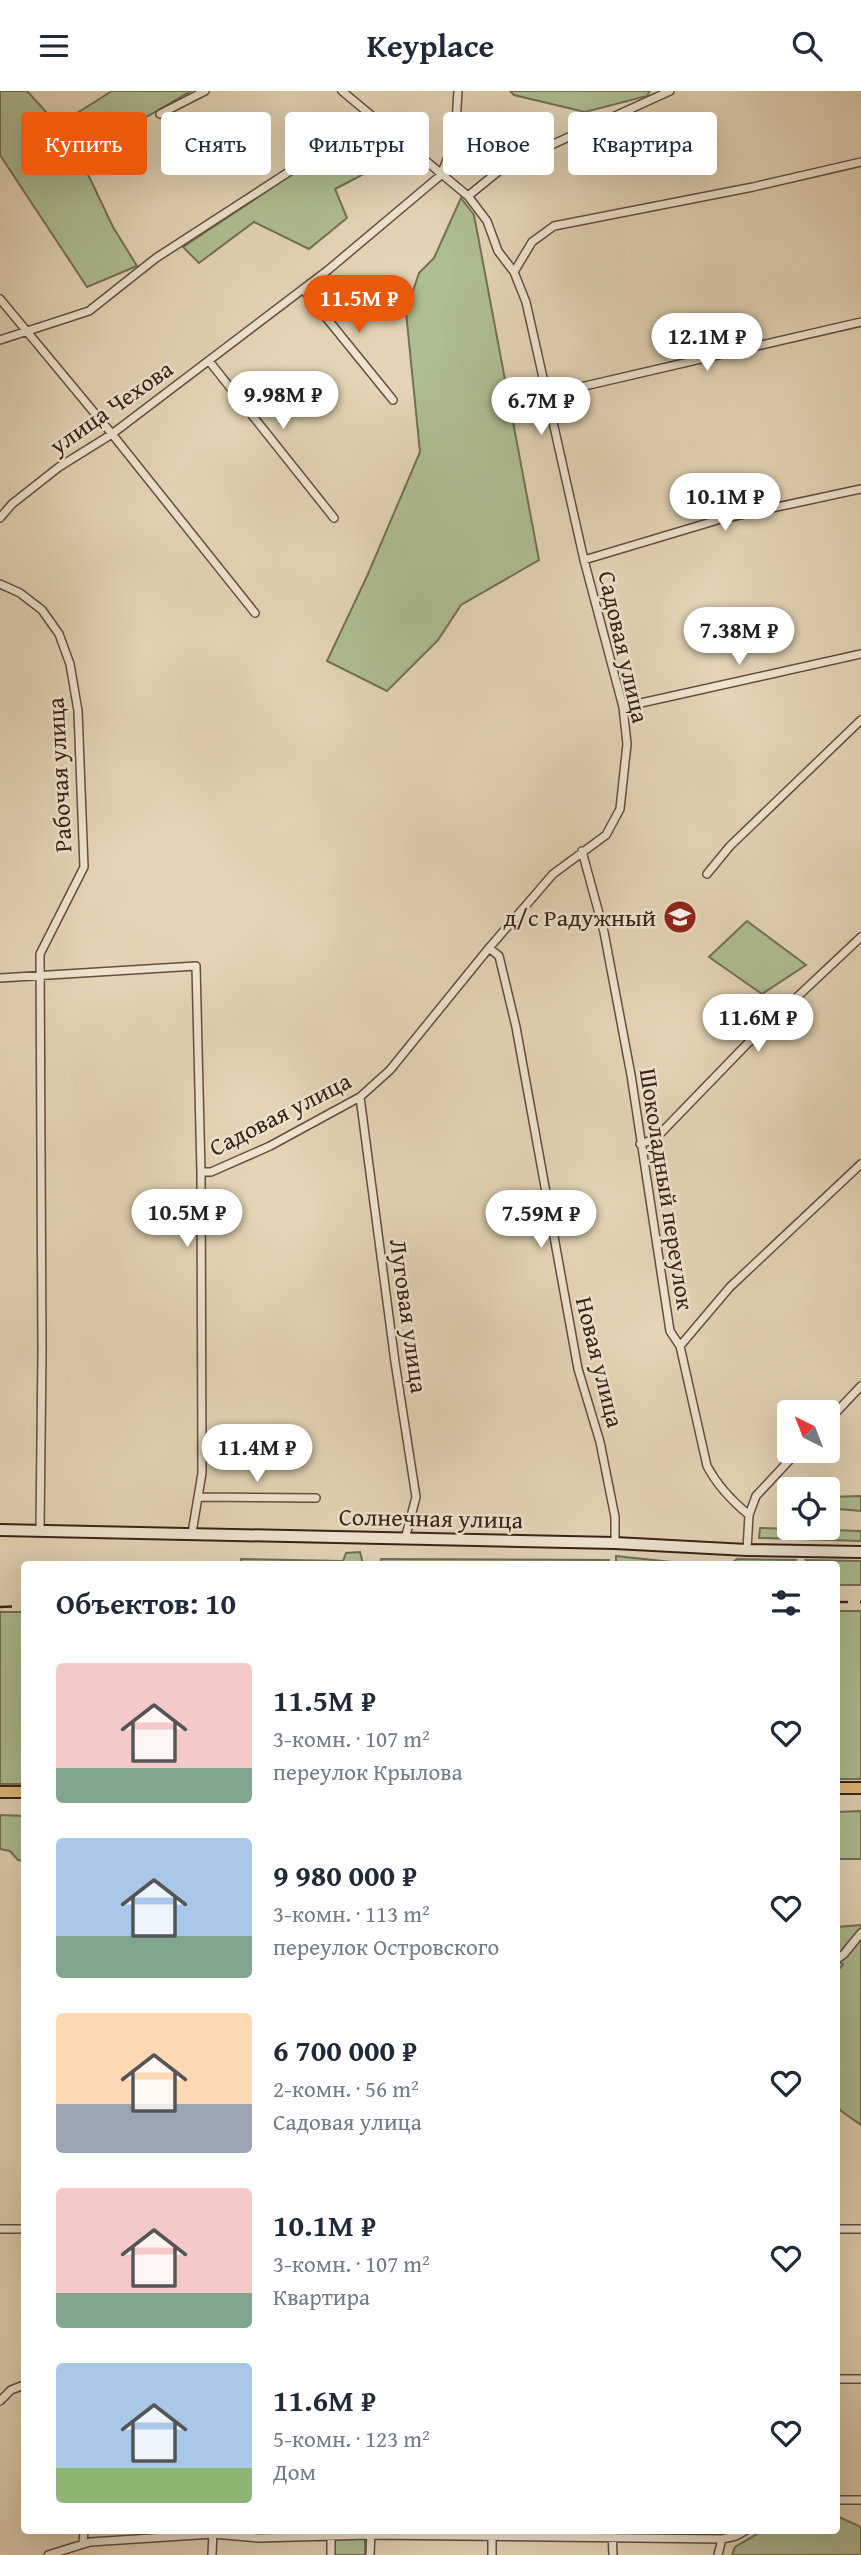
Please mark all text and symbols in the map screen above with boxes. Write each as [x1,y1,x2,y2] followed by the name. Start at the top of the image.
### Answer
[367,22,494,69] text: Keyplace
[35,27,73,65] icon: menu
[788,27,826,65] icon: search
[21,112,147,175] chip: Купить
[161,112,271,175] chip: Снять
[285,112,429,175] chip: Фильтры
[443,112,554,175] chip: Новое
[568,112,717,175] chip: Квартира
[294,275,424,335] pin: 11.5M ₽
[319,281,399,314] text: 11.5M ₽
[642,313,772,373] pin: 12.1M ₽
[667,319,747,352] text: 12.1M ₽
[41,351,180,463] street label: улица Чехова
[218,371,348,431] pin: 9.98M ₽
[243,377,323,410] text: 9.98M ₽
[484,377,598,437] pin: 6.7M ₽
[507,383,575,416] text: 6.7M ₽
[660,473,790,533] pin: 10.1M ₽
[685,479,765,512] text: 10.1M ₽
[590,567,659,727] street label: Садовая улица
[674,607,804,667] pin: 7.38M ₽
[699,613,779,646] text: 7.38M ₽
[37,696,81,853] street label: Рабочая улица
[661,898,699,936] school or university icon: д/с Радужный
[504,900,656,935] place label: д/с Радужный
[693,995,823,1054] pin: 11.6M ₽
[718,1000,798,1033] text: 11.6M ₽
[203,1063,358,1165] street label: Садовая улица
[631,1066,703,1313] street label: Шоколадный переулок
[122,1189,252,1249] pin: 10.5M ₽
[476,1191,606,1250] pin: 7.59M ₽
[147,1195,227,1228] text: 10.5M ₽
[501,1196,581,1229] text: 7.59M ₽
[381,1237,437,1396] street label: Луговая улица
[567,1293,633,1432] street label: Новая улица
[777,1400,840,1463] north arrow
[777,1400,840,1540] map controls
[192,1425,322,1484] pin: 11.4M ₽
[217,1430,297,1463] text: 11.4M ₽
[777,1477,840,1540] button: locate
[339,1499,524,1537] street label: Солнечная улица
[56,1581,236,1625] text: Объектов: 10
[767,1584,805,1622] icon: filters
[273,1678,376,1722] text: 11.5M ₽
[112,1691,196,1775] icon: home
[767,1714,805,1752] icon: heart
[273,1722,430,1755] text: 3-комн. · 107 m²
[273,1755,462,1788] text: переулок Крылова
[273,1853,417,1897] text: 9 980 000 ₽
[112,1866,196,1950] icon: home
[767,1889,805,1927] icon: heart
[273,1897,430,1930] text: 3-комн. · 113 m²
[273,1930,499,1963] text: переулок Островского
[273,2028,417,2072] text: 6 700 000 ₽
[112,2041,196,2125] icon: home
[767,2064,805,2102] icon: heart
[273,2072,419,2105] text: 2-комн. · 56 m²
[273,2105,422,2138] text: Садовая улица
[273,2203,376,2247] text: 10.1M ₽
[112,2216,196,2300] icon: home
[767,2239,805,2277] icon: heart
[273,2247,430,2280] text: 3-комн. · 107 m²
[273,2280,370,2313] text: Квартира
[273,2378,376,2422] text: 11.6M ₽
[112,2391,196,2475] icon: home
[767,2414,805,2452] icon: heart
[273,2422,430,2455] text: 5-комн. · 123 m²
[273,2455,316,2488] text: Дом

